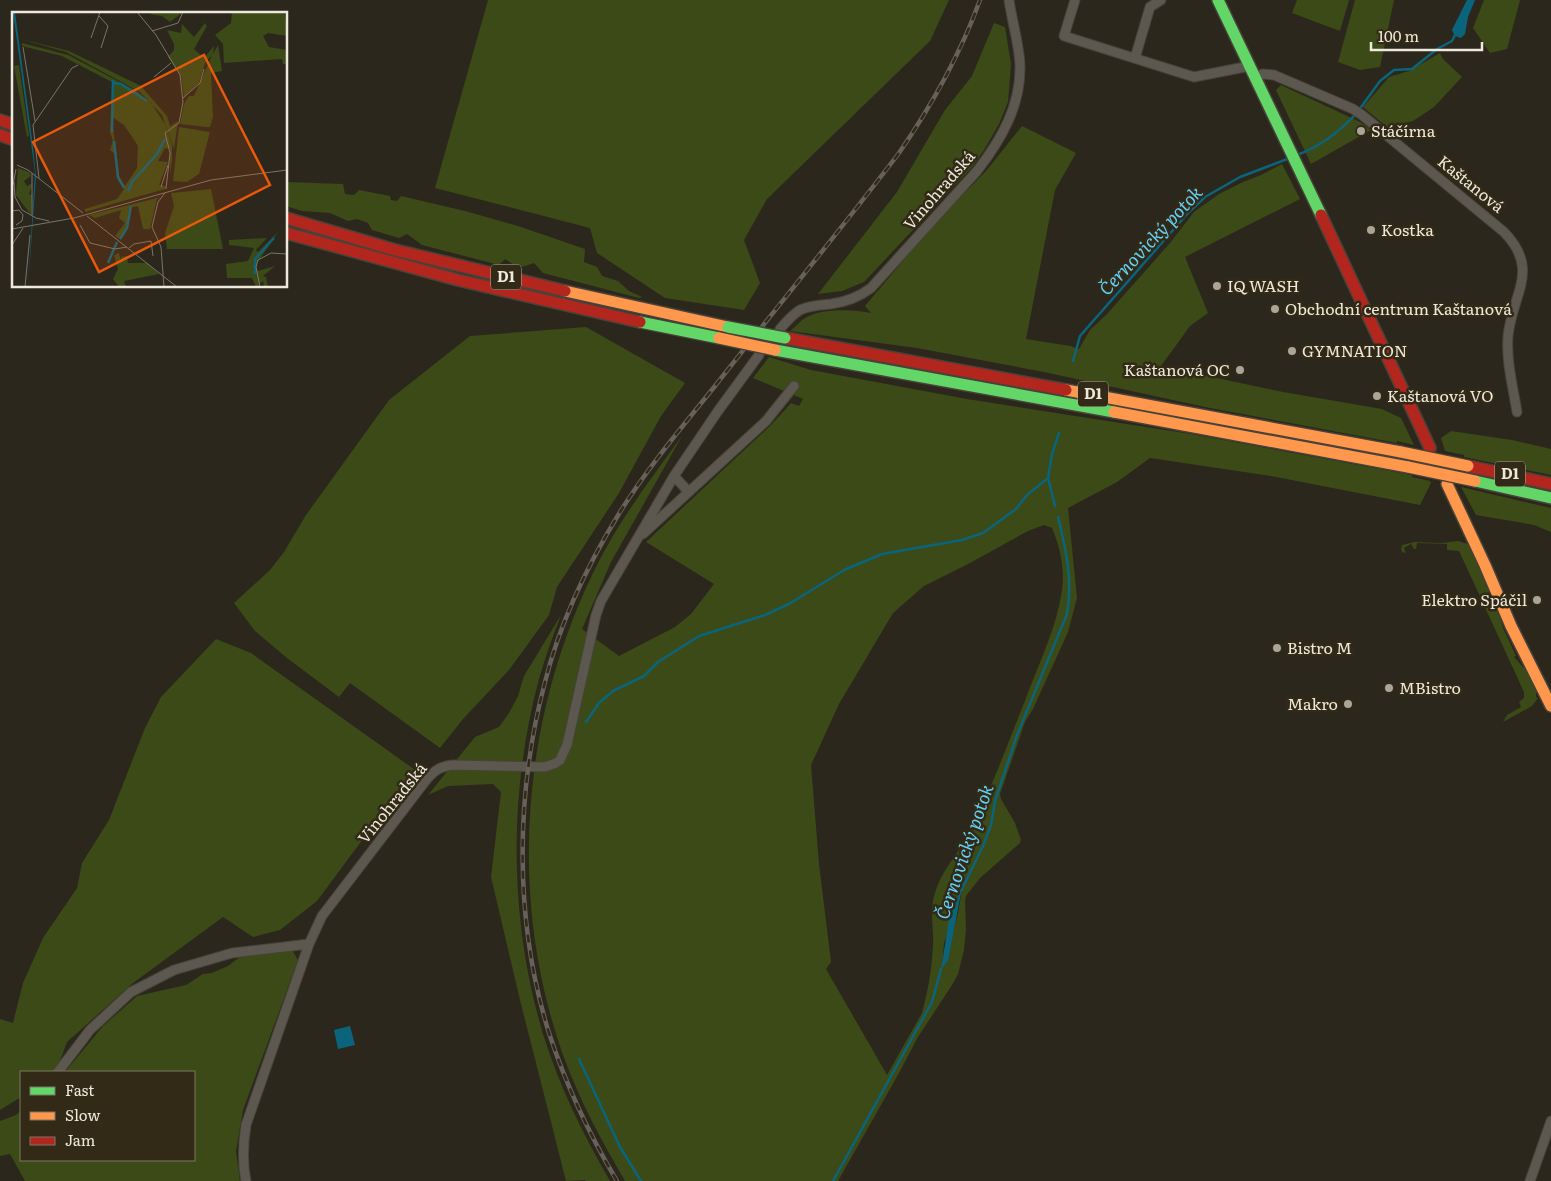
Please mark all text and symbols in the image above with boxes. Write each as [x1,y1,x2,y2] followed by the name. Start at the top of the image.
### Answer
[12,12,288,288] inset map
[1371,20,1482,52] scale bar
[1378,24,1419,47] text: 100 m
[1371,118,1436,142] place label: Stáčírna
[1355,125,1367,137] marker: Stáčírna
[897,144,980,234] street label: Vinohradská
[1433,149,1510,218] street label: Kaštanová
[1092,179,1208,301] water label: Černovický potok
[1381,217,1434,241] place label: Kostka
[1365,224,1377,236] marker: Kostka
[491,264,521,290] road number: D1
[1227,273,1299,297] place label: IQ WASH
[1211,280,1223,292] marker: IQ WASH
[1285,296,1512,320] place label: Obchodní centrum Kaštanová
[1269,303,1281,315] marker: Obchodní centrum Kaštanová
[1302,338,1407,362] place label: GYMNATION
[1286,345,1298,357] marker: GYMNATION
[1124,357,1230,381] place label: Kaštanová OC
[1234,364,1246,376] marker: Kaštanová OC
[1078,382,1108,406] road number: D1
[1387,383,1493,407] place label: Kaštanová VO
[1371,390,1383,402] marker: Kaštanová VO
[1495,462,1525,486] road number: D1
[1421,587,1527,611] place label: Elektro Spáčil
[1531,594,1543,606] marker: Elektro Spáčil
[1287,635,1352,659] place label: Bistro M
[1271,642,1283,654] marker: Bistro M
[1399,675,1461,699] place label: MBistro
[1383,682,1395,694] marker: MBistro
[1287,691,1338,715] place label: Makro
[1342,698,1354,710] marker: Makro
[351,756,432,848] street label: Vinohradská
[928,780,999,923] water label: Černovický potok
[20,1071,195,1161] legend
[65,1078,94,1101] text: Fast
[65,1103,100,1126] text: Slow
[65,1128,96,1151] text: Jam

